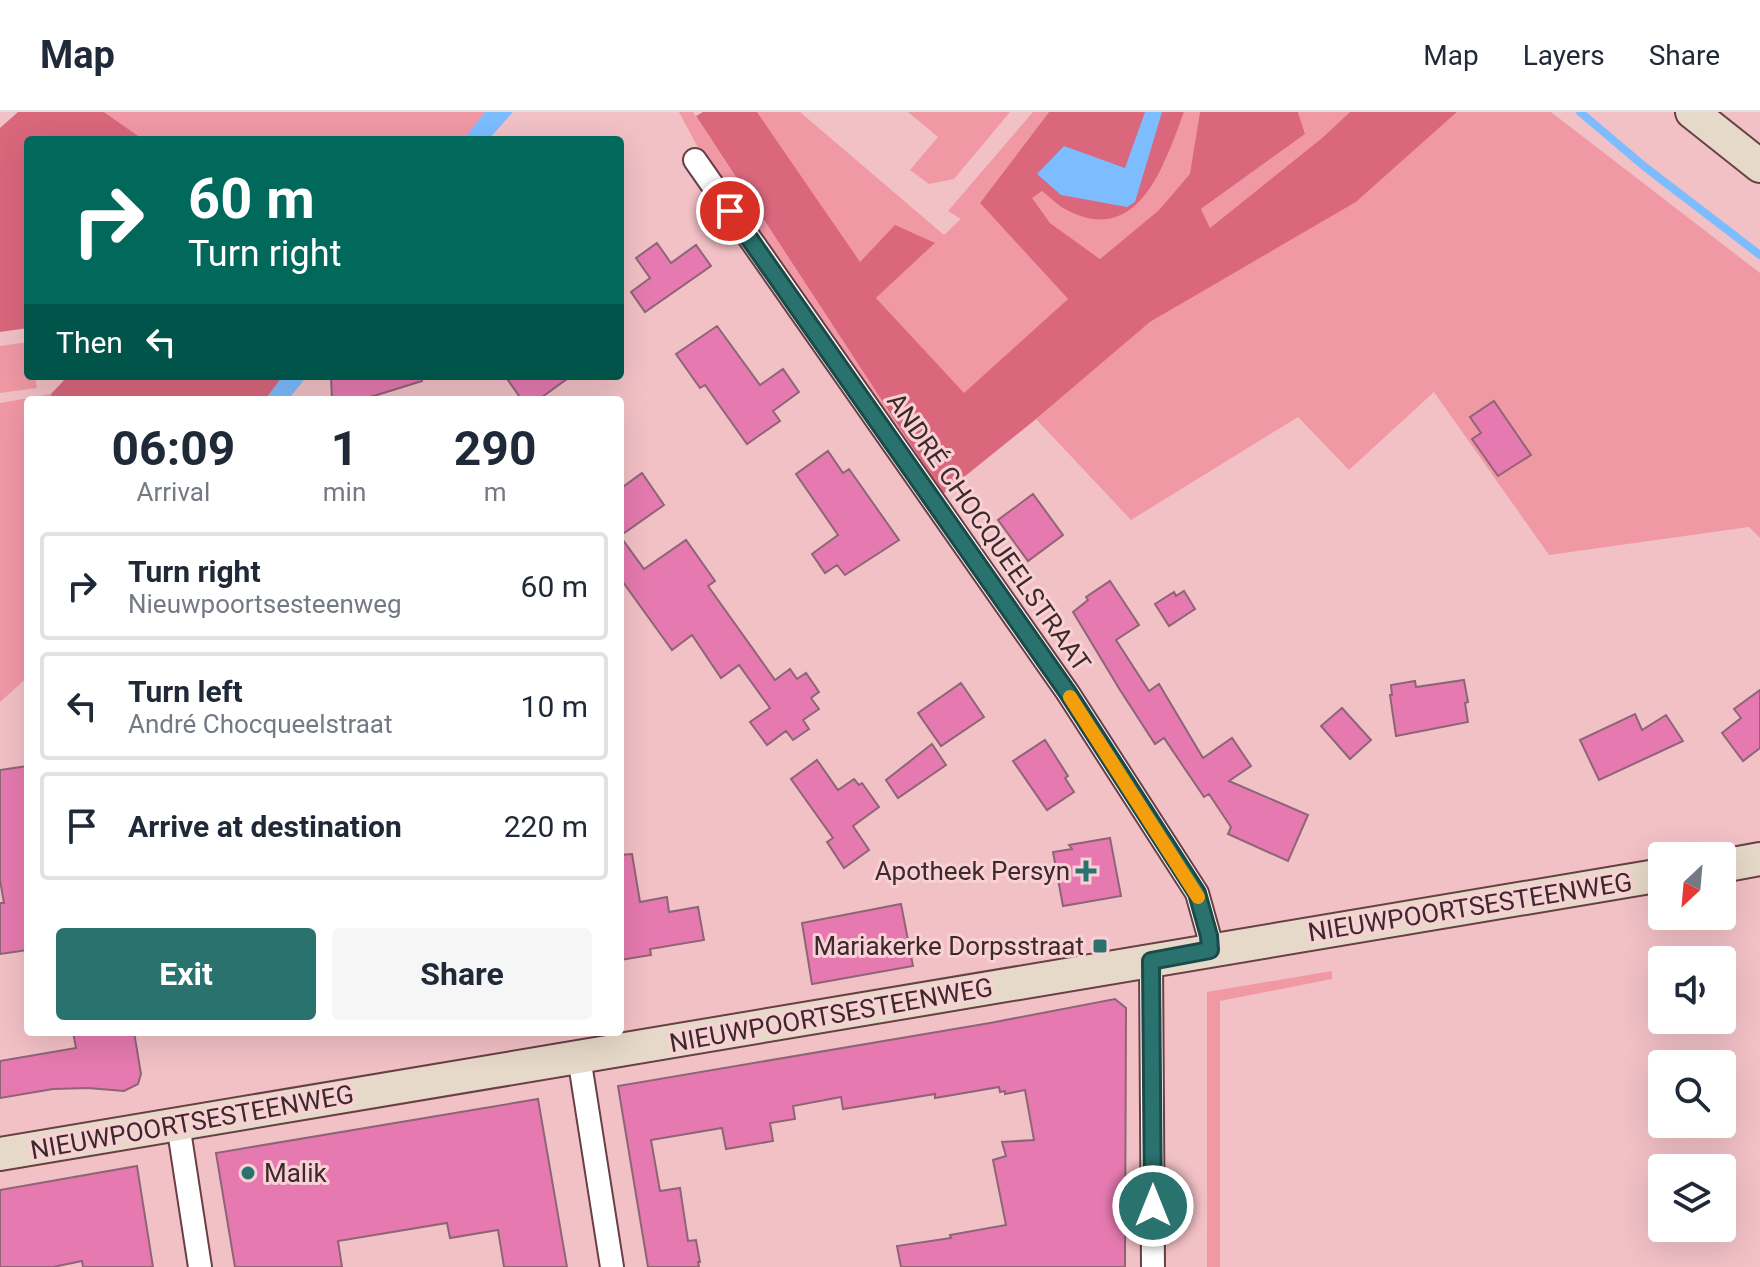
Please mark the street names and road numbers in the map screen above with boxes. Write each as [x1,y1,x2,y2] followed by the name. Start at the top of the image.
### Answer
[881,387,1097,677] street label: ANDRÉ CHOCQUEELSTRAAT
[1306,867,1634,947] street label: NIEUWPOORTSESTEENWEG
[667,972,995,1058] street label: NIEUWPOORTSESTEENWEG
[28,1079,356,1165] street label: NIEUWPOORTSESTEENWEG

